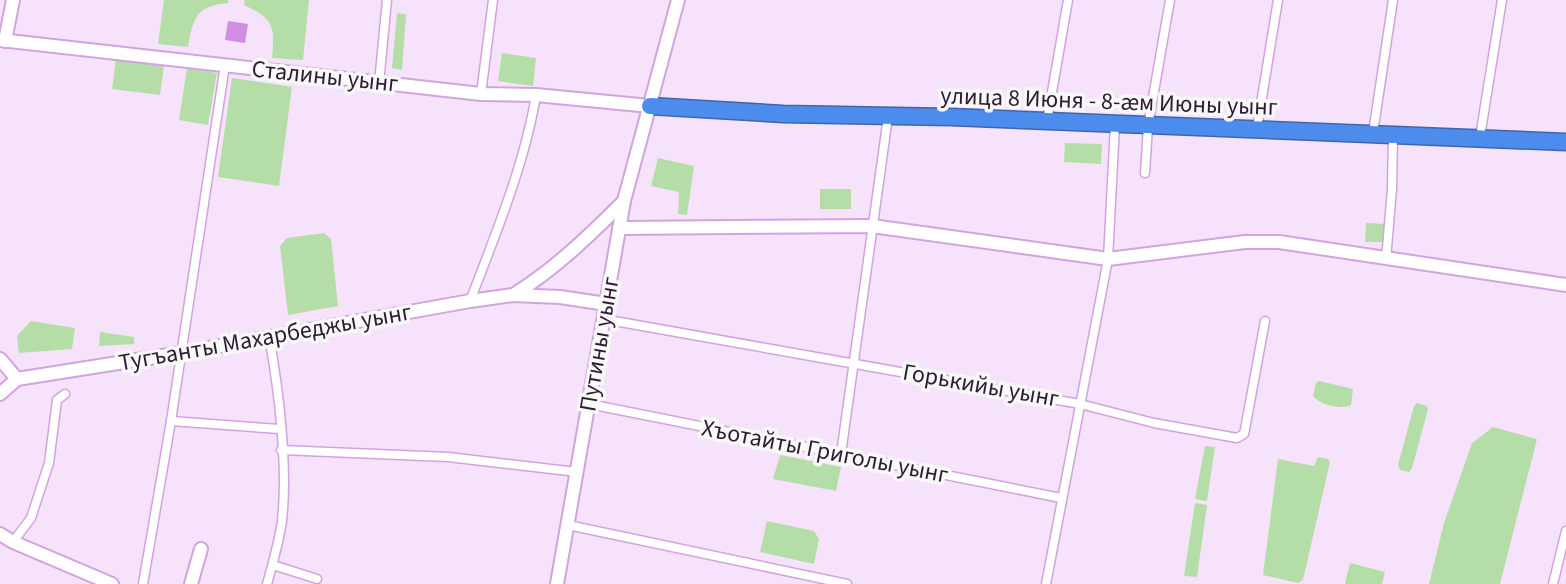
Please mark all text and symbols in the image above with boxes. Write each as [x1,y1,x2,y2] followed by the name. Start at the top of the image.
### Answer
[250,51,400,102] street label: Сталины уынг
[940,78,1278,125] street label: улица 8 Июня - 8-ӕм Июны уынг
[570,274,629,414] street label: Путины уынг
[116,294,414,380] street label: Тугъанты Махарбеджы уынг
[900,355,1062,416] street label: Горькийы уынг
[698,410,951,493] street label: Хъотайты Григолы уынг

